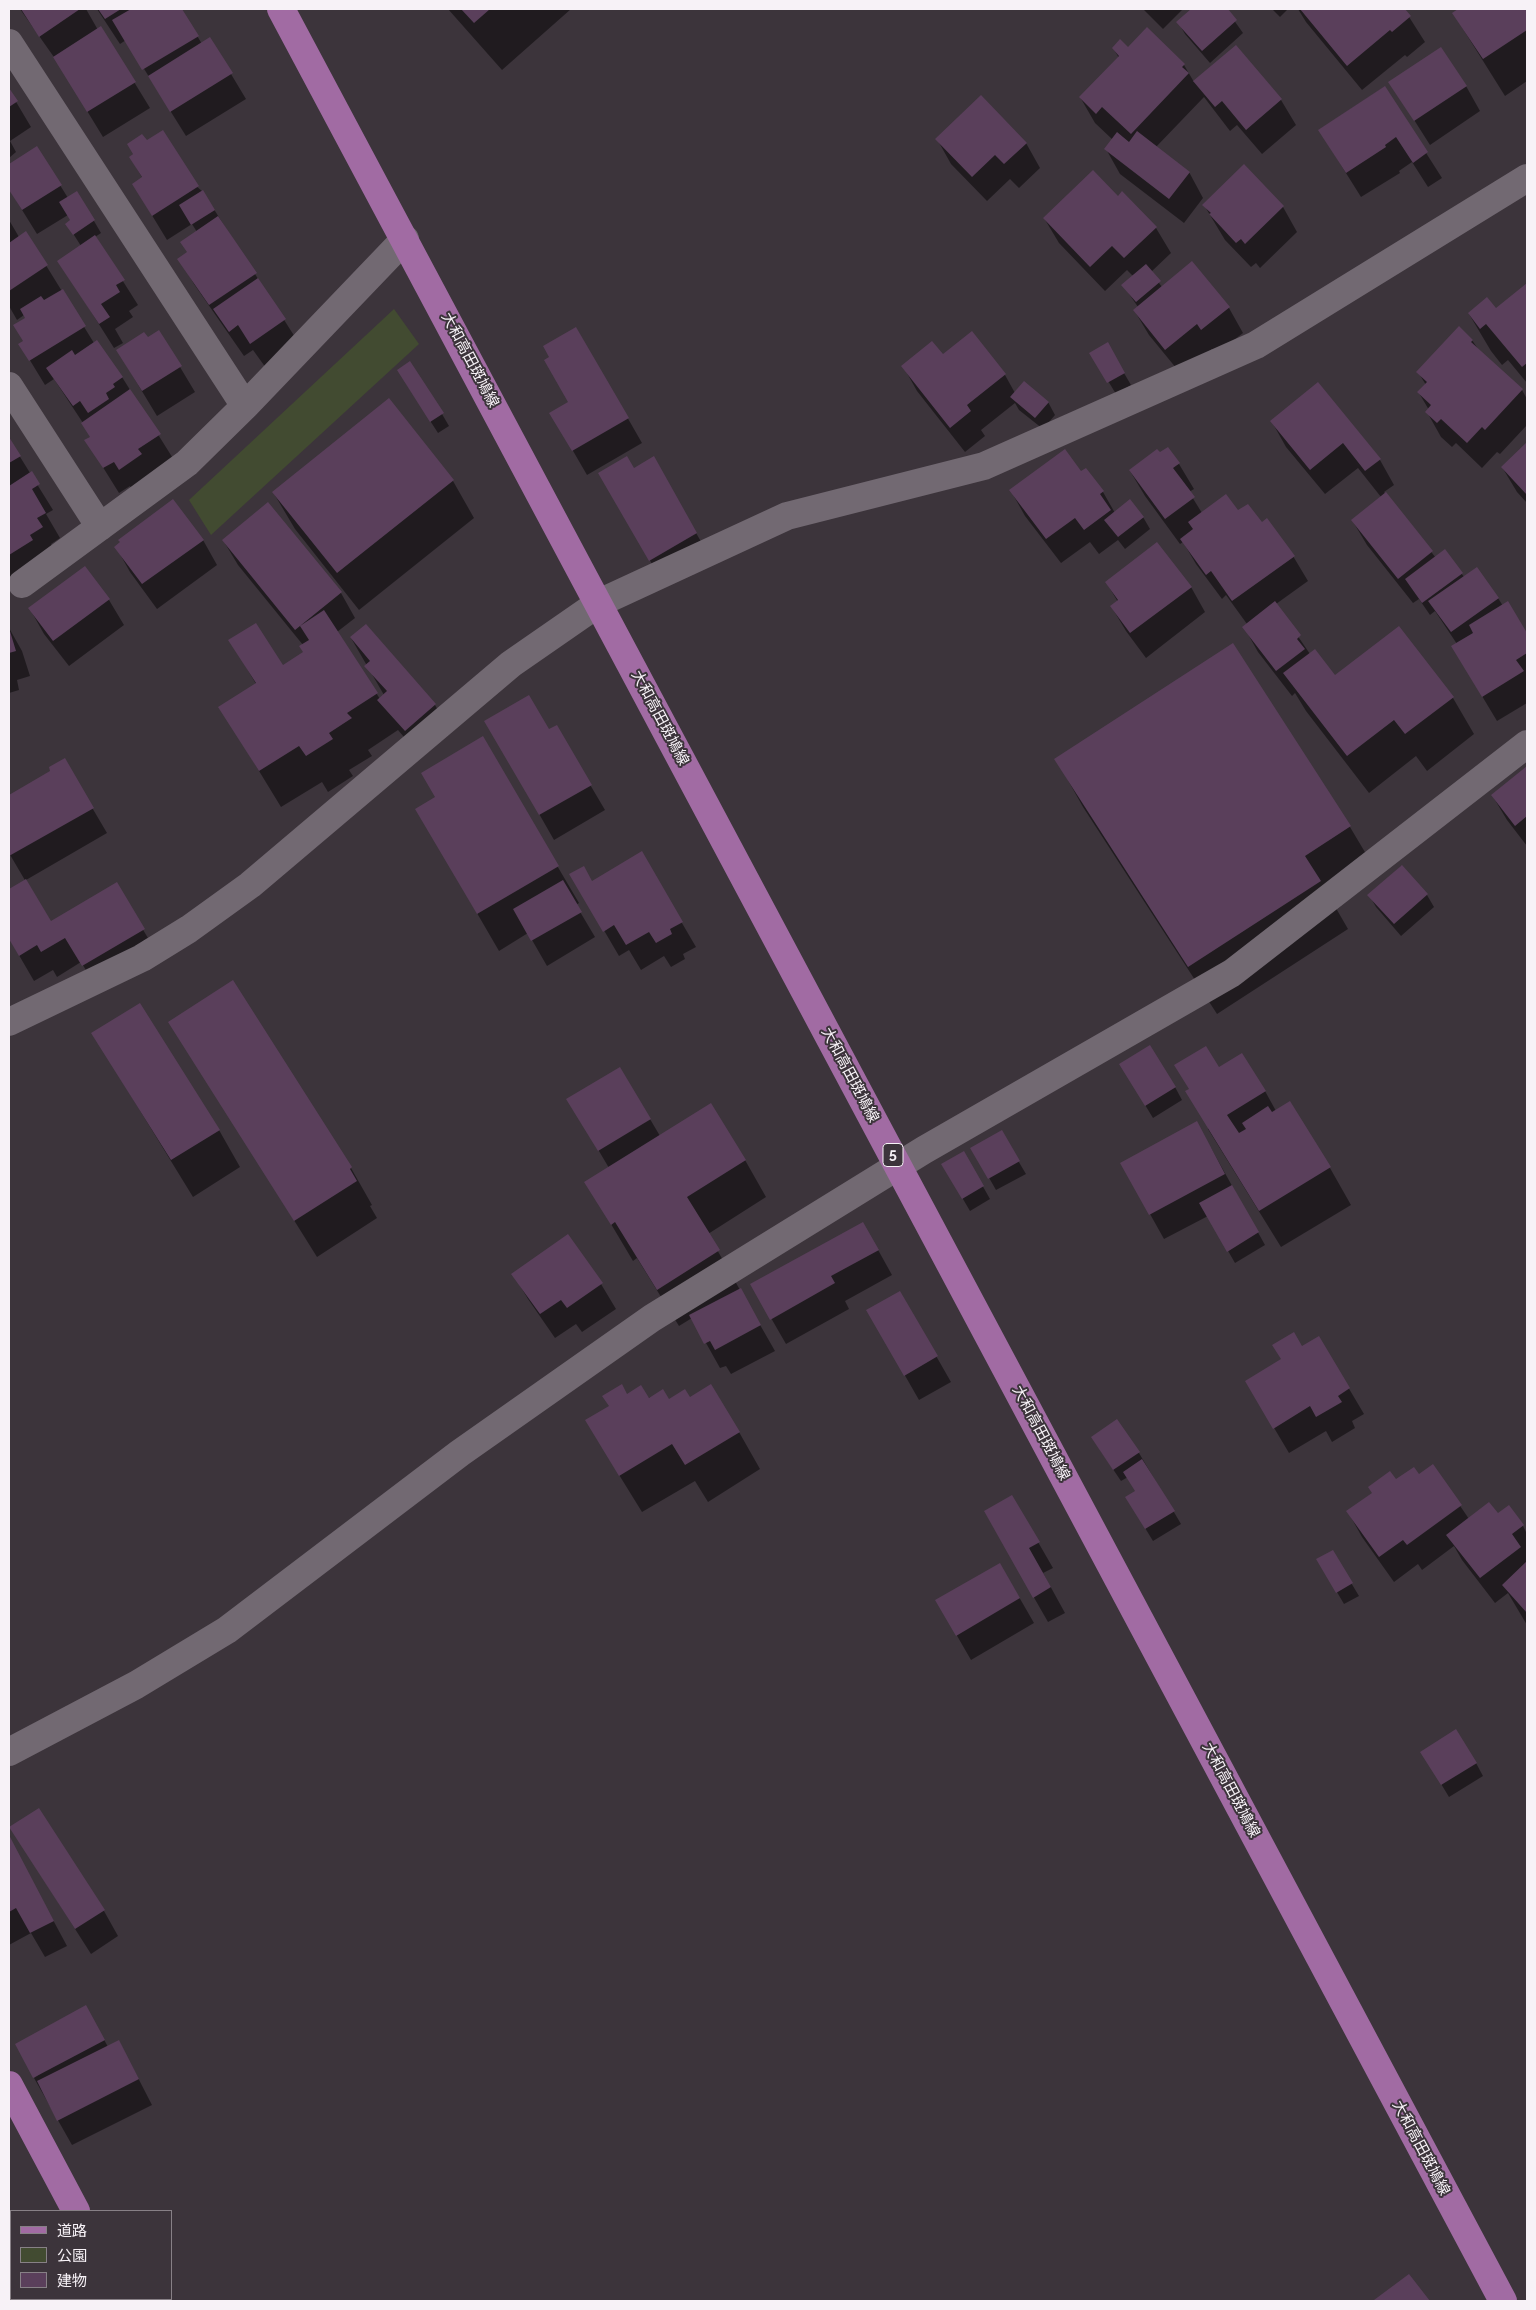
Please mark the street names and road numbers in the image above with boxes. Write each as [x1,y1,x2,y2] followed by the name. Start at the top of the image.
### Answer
[437,309,503,411] street label: 大和高田斑鳩線
[627,667,693,769] street label: 大和高田斑鳩線
[817,1024,883,1126] street label: 大和高田斑鳩線
[883,1144,903,1166] road number: 5
[1008,1382,1074,1484] street label: 大和高田斑鳩線
[1198,1739,1264,1841] street label: 大和高田斑鳩線
[1388,2097,1454,2199] street label: 大和高田斑鳩線

